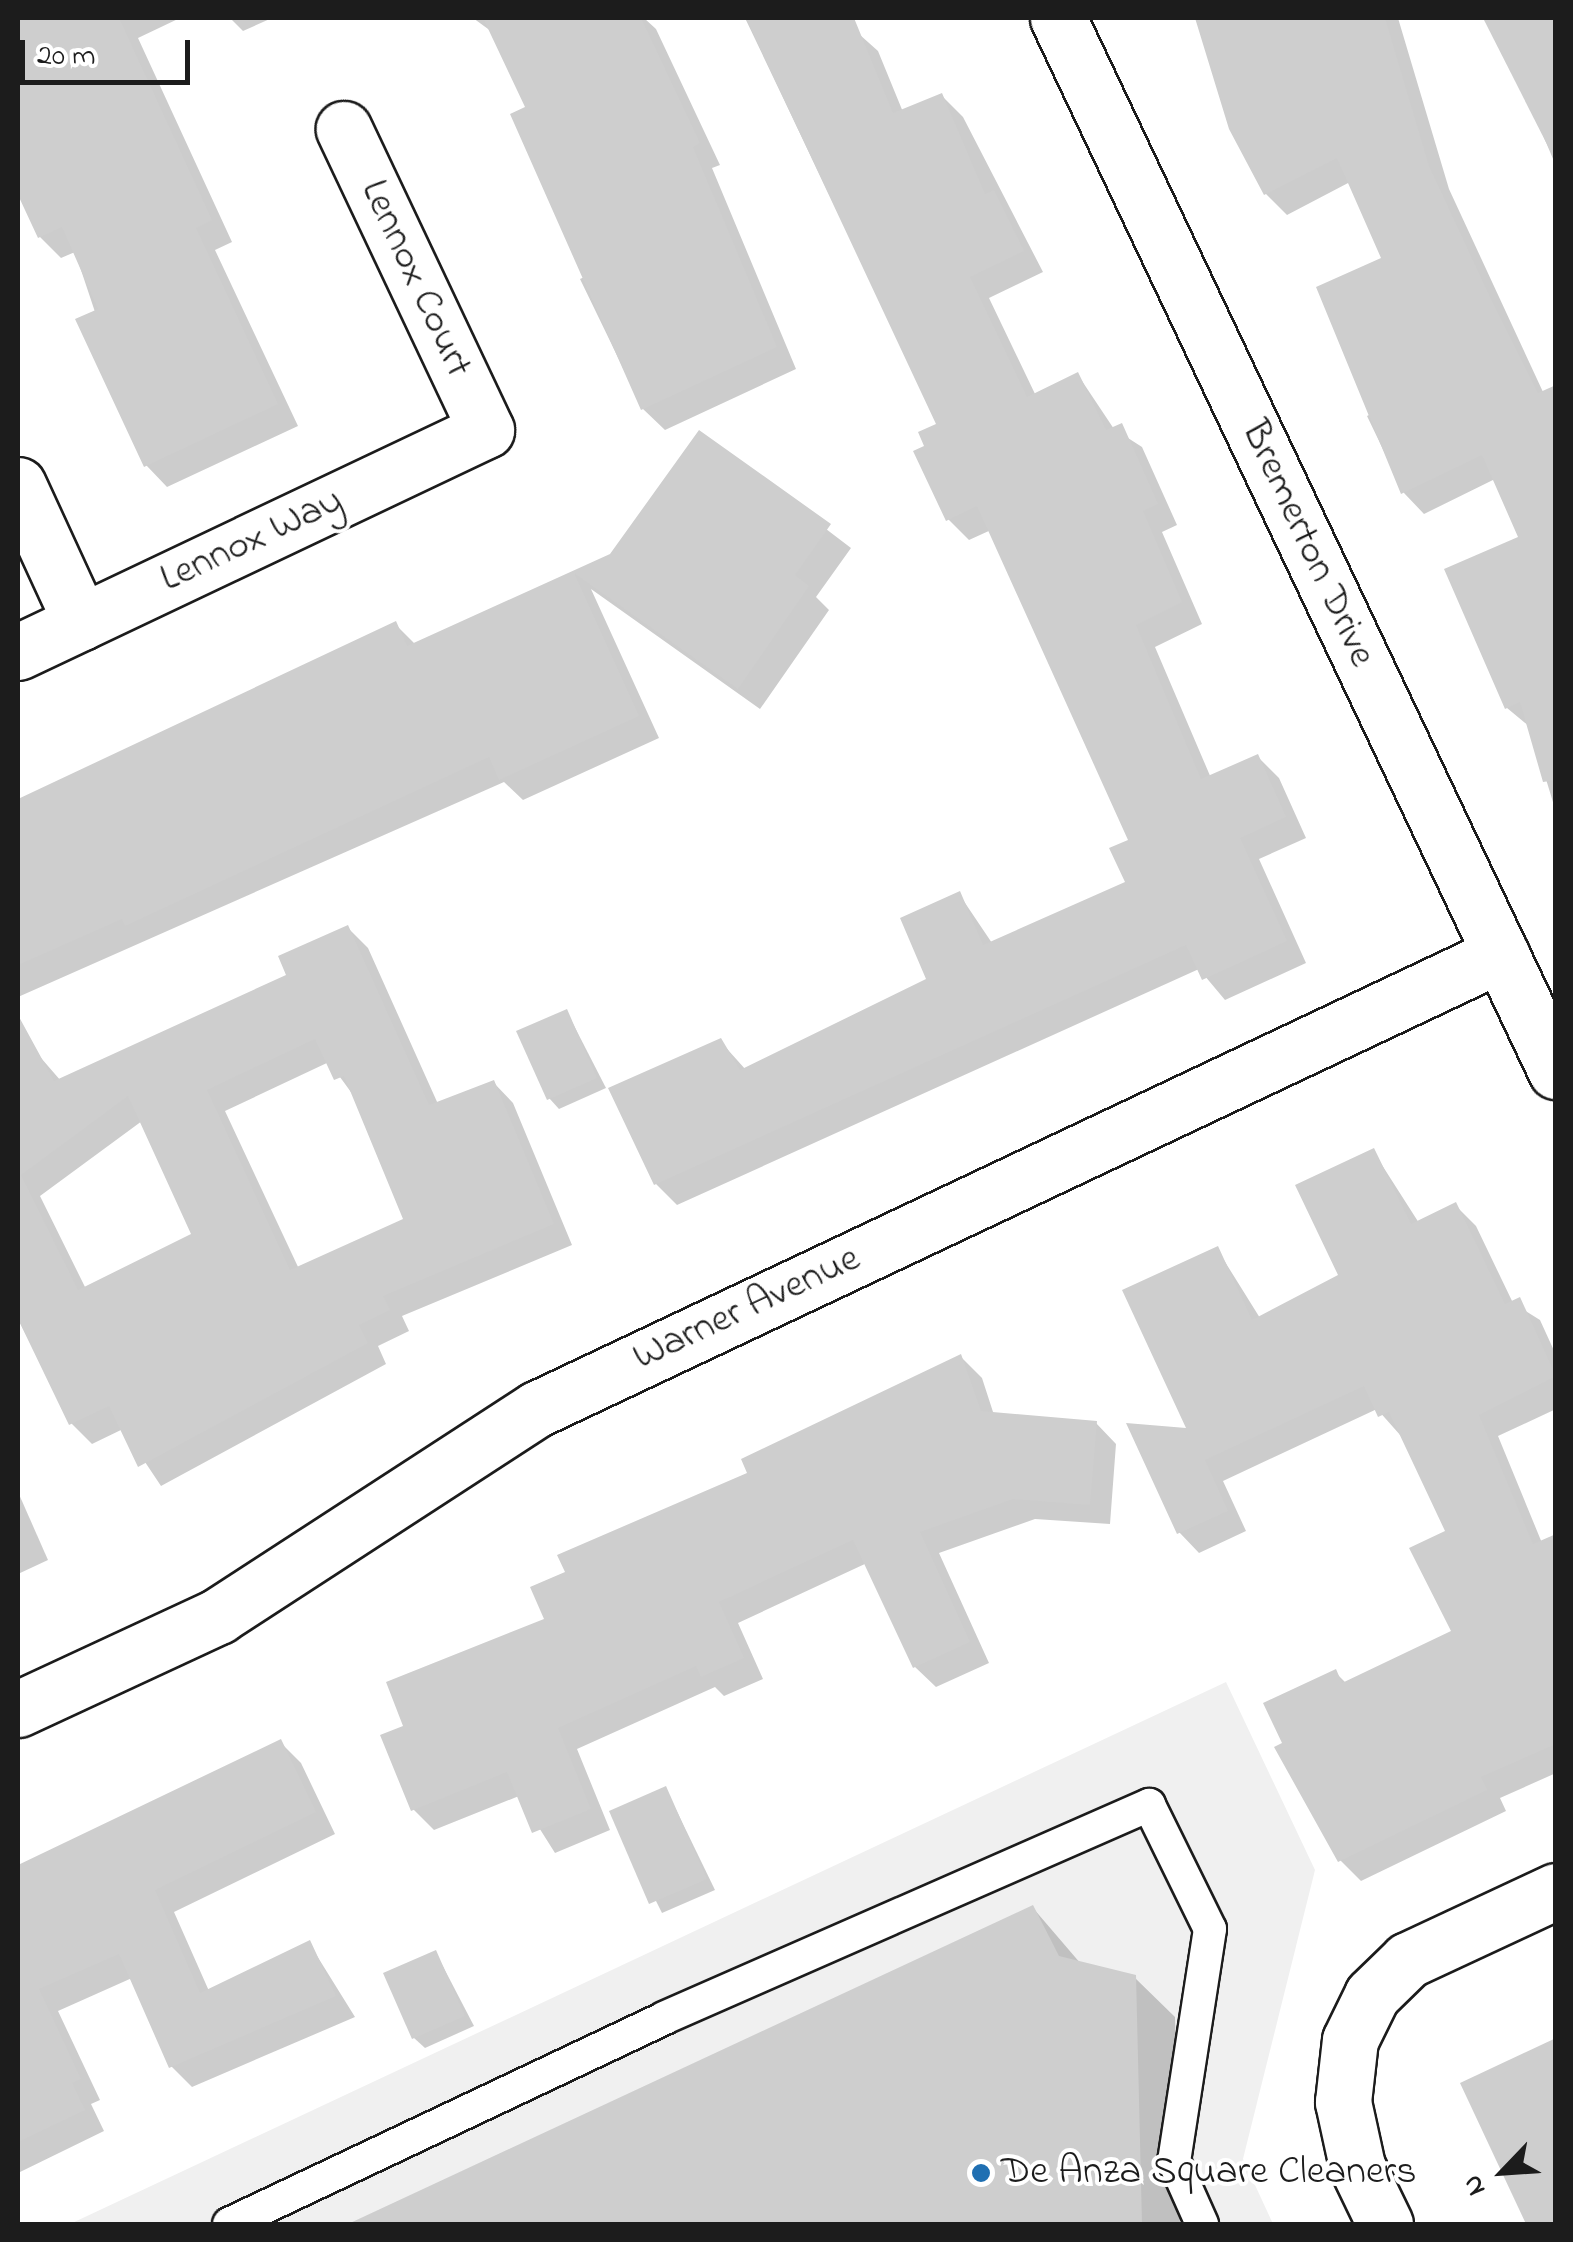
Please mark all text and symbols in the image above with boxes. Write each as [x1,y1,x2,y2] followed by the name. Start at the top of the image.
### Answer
[25,20,195,82] scale bar
[37,35,96,79] text: 20 m
[348,173,482,385] street label: Lennox Court
[1229,413,1385,675] street label: Bremerton Drive
[153,478,351,604] street label: Lennox Way
[626,1236,868,1382] street label: Warner Avenue
[1453,2122,1553,2222] north arrow
[1001,2149,1417,2197] place label: De Anza Square Cleaners
[970,2162,992,2184] marker: De Anza Square Cleaners
[1453,2168,1498,2202] text: N

